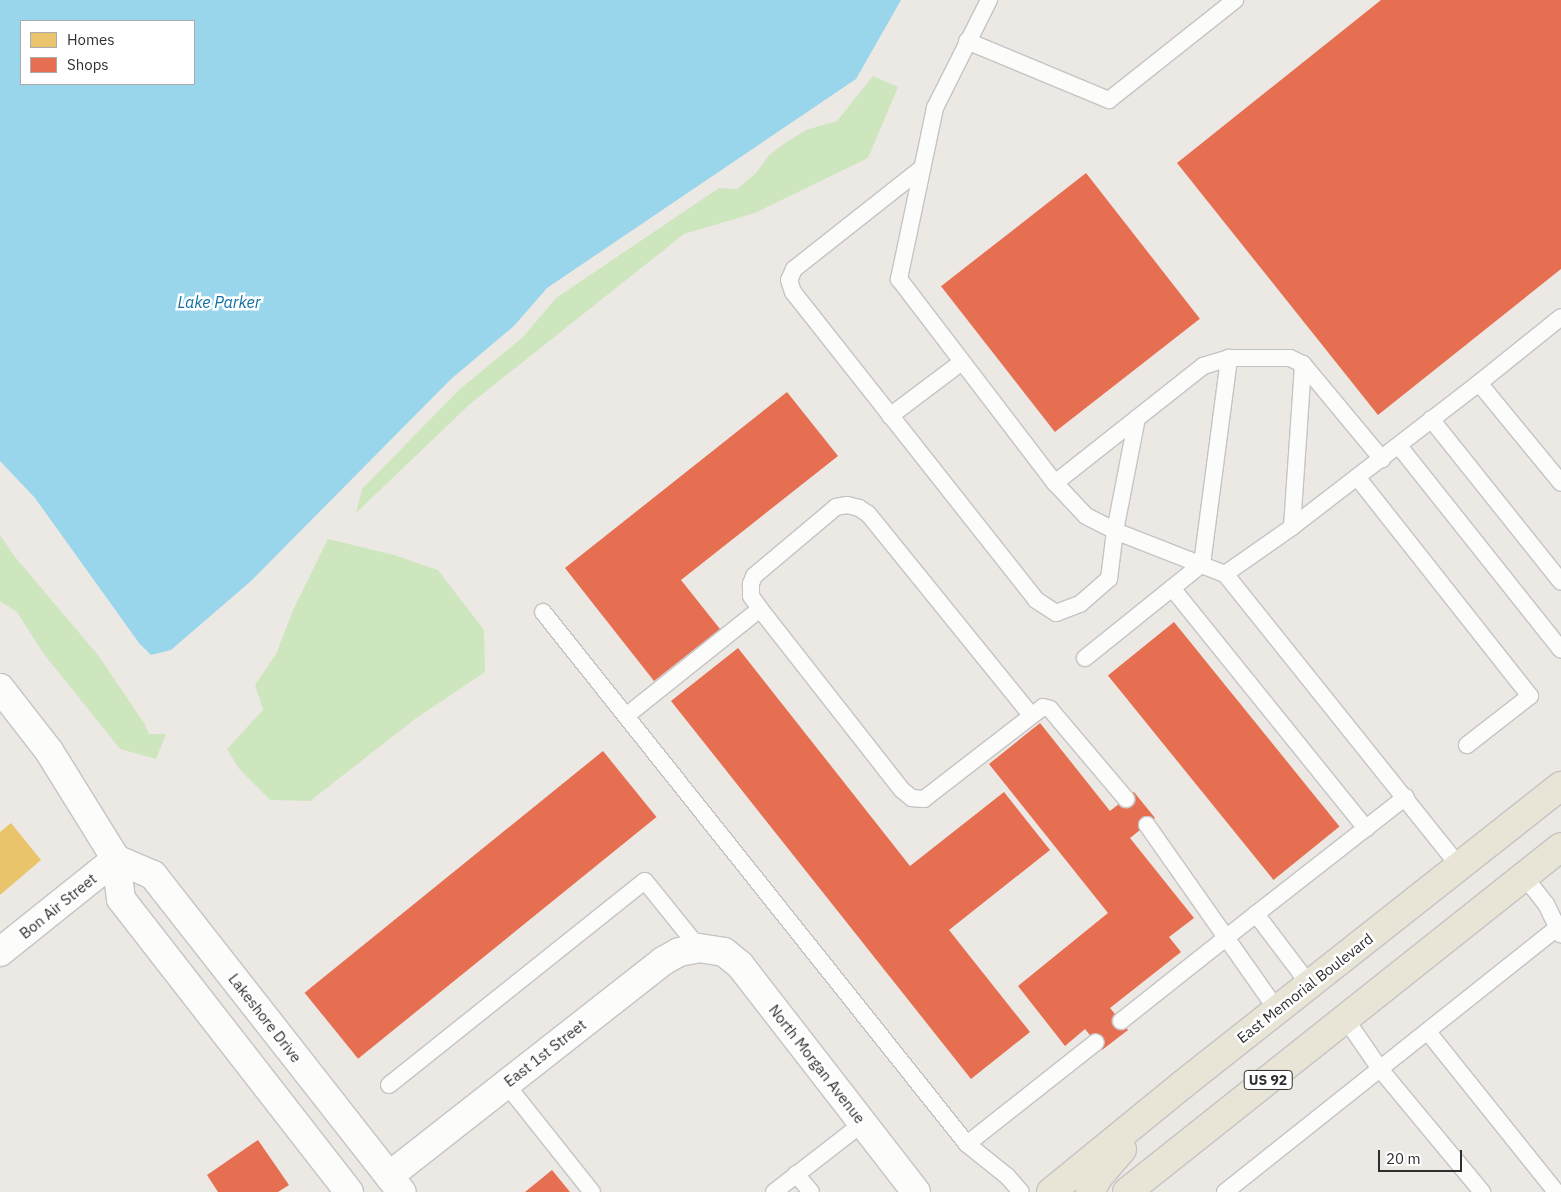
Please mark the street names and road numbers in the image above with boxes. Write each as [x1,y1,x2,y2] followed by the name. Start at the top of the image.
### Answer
[16,869,100,943] street label: Bon Air Street
[1233,929,1377,1047] street label: East Memorial Boulevard
[225,970,305,1066] street label: Lakeshore Drive
[765,1001,869,1127] street label: North Morgan Avenue
[500,1015,590,1091] street label: East 1st Street
[1243,1068,1293,1092] road number: US 92

